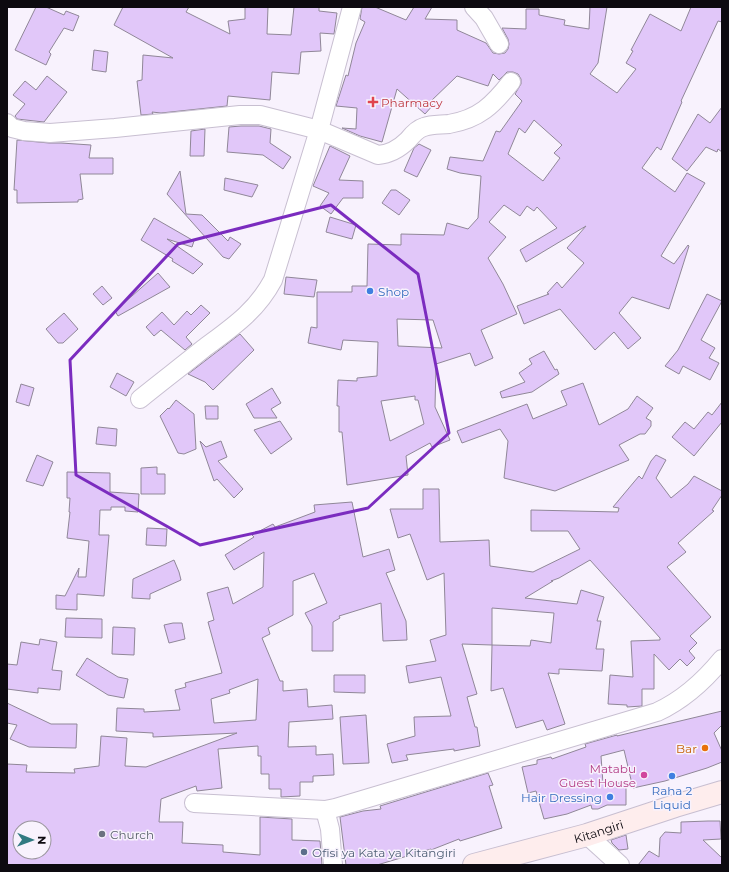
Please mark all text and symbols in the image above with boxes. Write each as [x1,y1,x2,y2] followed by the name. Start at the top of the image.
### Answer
[381,95,443,110] place label: Pharmacy
[368,97,378,107] marker: Pharmacy
[378,284,409,299] place label: Shop
[365,286,375,296] marker: Shop
[676,741,697,756] place label: Bar
[700,743,710,753] marker: Bar
[559,761,636,790] place label: Matabu Guest House
[639,770,649,780] marker: Matabu Guest House
[667,771,677,781] marker: Raha 2 Liquid
[652,783,693,812] place label: Raha 2 Liquid
[521,790,602,805] place label: Hair Dressing
[605,792,615,802] marker: Hair Dressing
[572,816,625,846] street label: Kitangiri
[12,820,52,860] north arrow
[110,827,154,842] place label: Church
[97,829,107,839] marker: Church
[35,836,49,845] text: N
[312,845,456,860] place label: Ofisi ya Kata ya Kitangiri
[299,847,309,857] marker: Ofisi ya Kata ya Kitangiri

